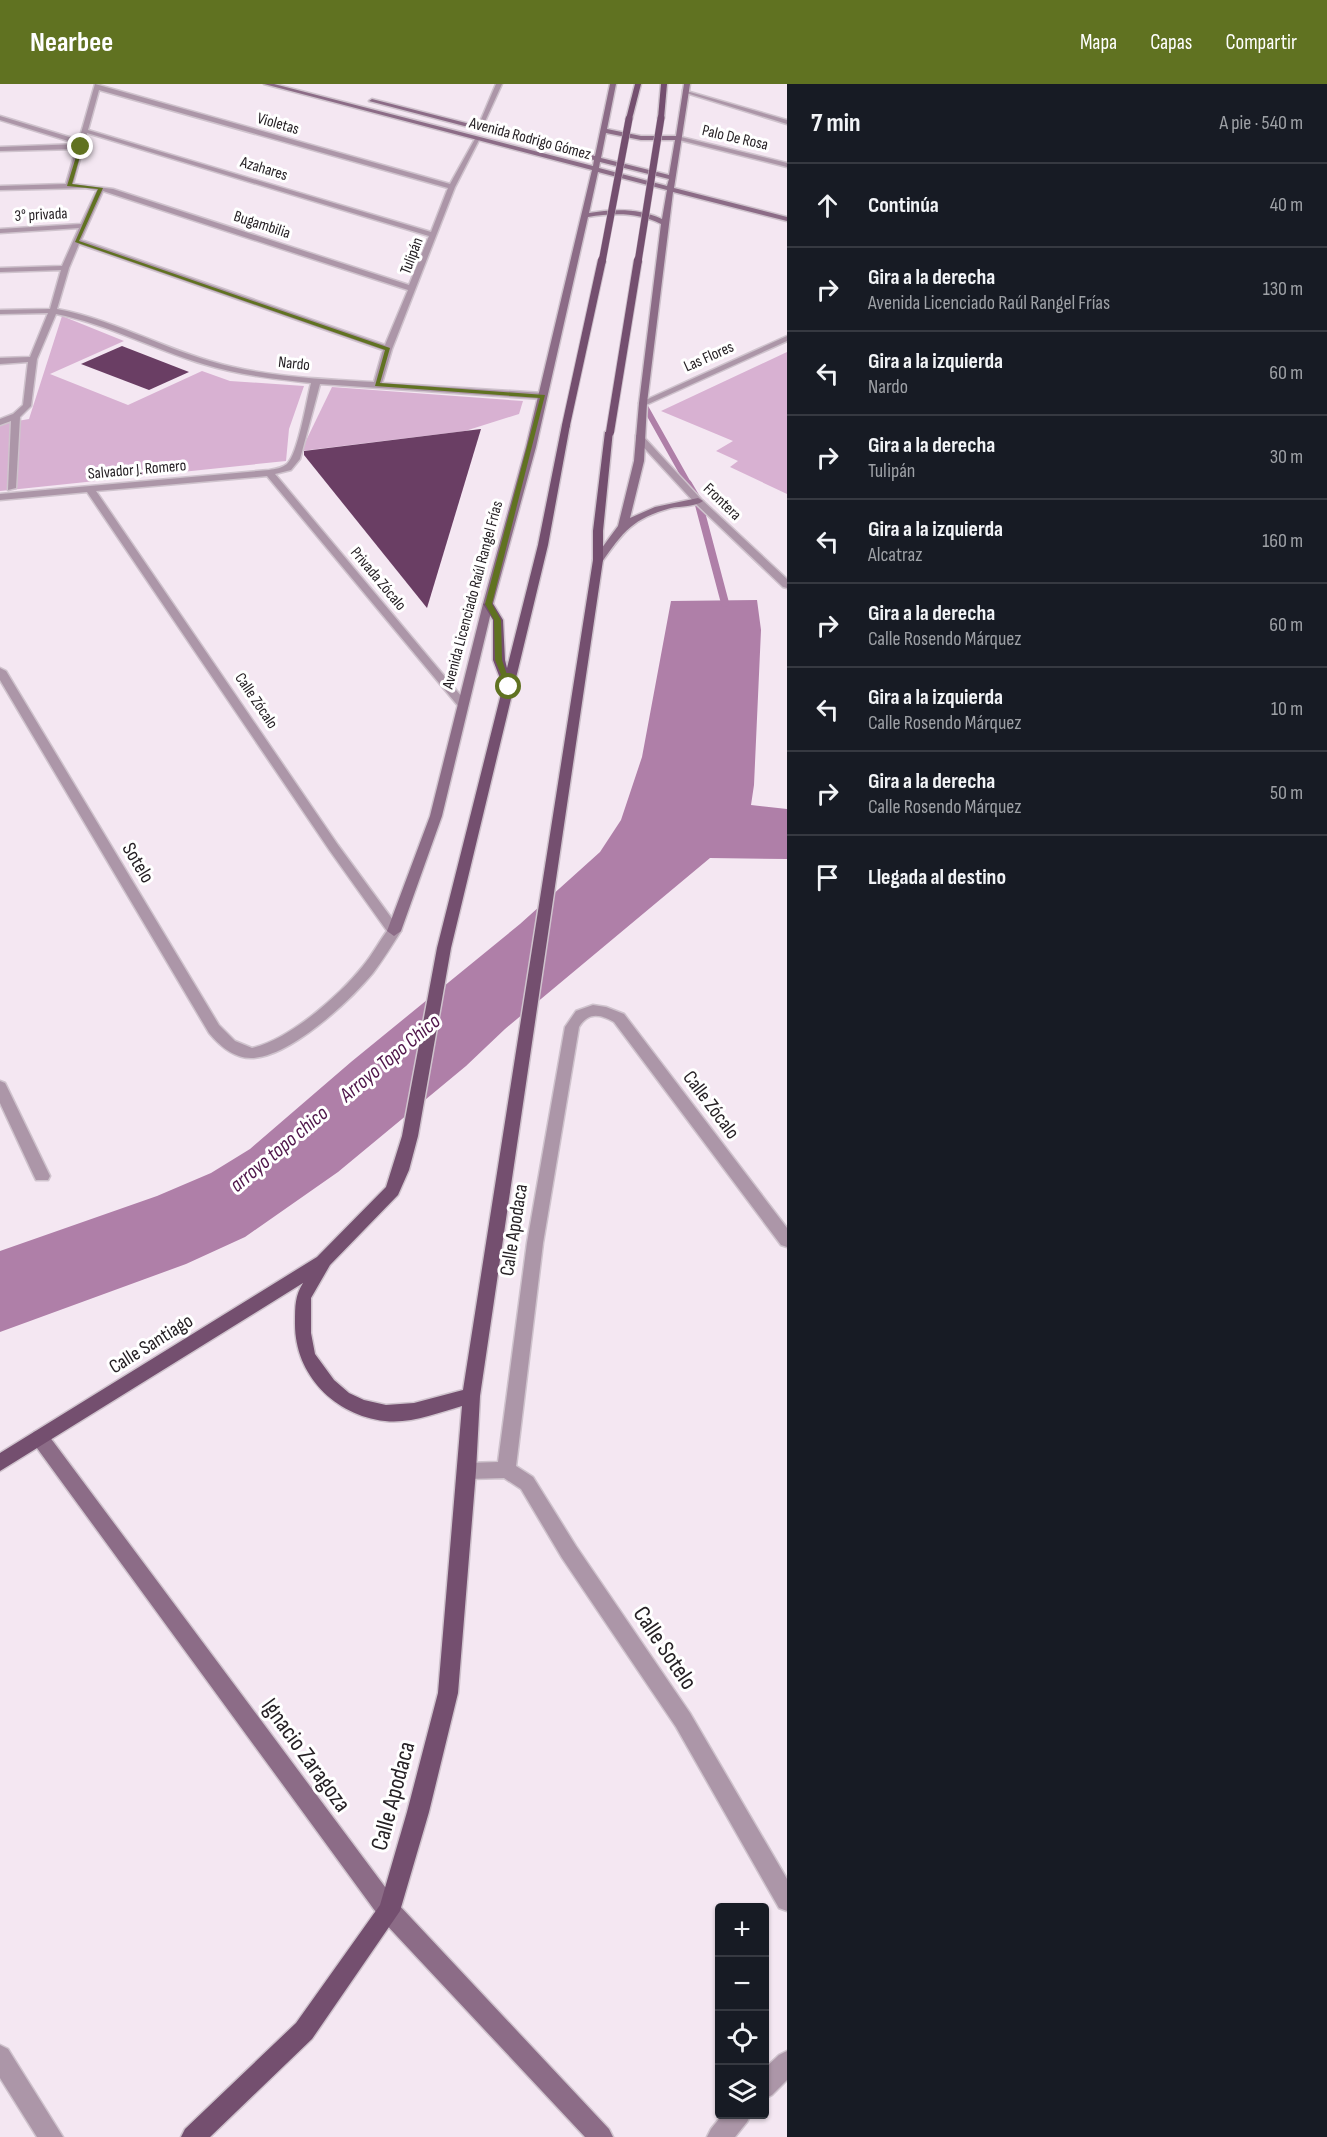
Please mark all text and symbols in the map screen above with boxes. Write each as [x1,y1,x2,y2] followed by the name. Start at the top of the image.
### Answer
[30,26,113,59] text: Nearbee
[1080,30,1117,55] text: Mapa
[1150,30,1192,55] text: Capas
[1225,30,1297,55] text: Compartir
[811,108,860,139] text: 7 min
[255,109,301,139] street label: Violetas
[1220,111,1303,135] text: A pie · 540 m
[466,113,593,164] street label: Avenida Rodrigo Gómez
[700,121,770,155] street label: Palo De Rosa
[67,133,93,159] route end
[237,153,290,185] street label: Azahares
[811,189,844,222] icon: ahead
[868,192,939,219] text: Continúa
[1270,193,1303,217] text: 40 m
[14,204,68,226] street label: 3° privada
[231,207,293,243] street label: Bugambilia
[396,235,428,277] street label: Tulipán
[868,264,995,291] text: Gira a la derecha
[811,273,844,306] icon: right
[1263,277,1303,301] text: 130 m
[868,291,1110,315] text: Avenida Licenciado Raúl Rangel Frías
[681,338,737,376] street label: Las Flores
[868,348,1003,375] text: Gira a la izquierda
[277,353,311,375] street label: Nardo
[811,357,844,390] icon: left
[1269,361,1303,385] text: 60 m
[868,375,908,399] text: Nardo
[868,432,995,459] text: Gira a la derecha
[811,441,844,474] icon: right
[1270,445,1303,469] text: 30 m
[87,456,187,484] street label: Salvador J. Romero
[868,459,915,483] text: Tulipán
[699,479,745,525] street label: Frontera
[438,499,507,692] street label: Avenida Licenciado Raúl Rangel Frías
[868,516,1003,543] text: Gira a la izquierda
[811,525,844,558] icon: left
[1262,529,1303,553] text: 160 m
[868,543,922,567] text: Alcatraz
[346,544,410,614] street label: Privada Zócalo
[868,600,995,627] text: Gira a la derecha
[811,609,844,642] icon: right
[1269,613,1303,637] text: 60 m
[868,627,1022,651] text: Calle Rosendo Márquez
[230,669,282,733] street label: Calle Zócalo
[495,673,521,699] route start
[868,684,1003,711] text: Gira a la izquierda
[811,693,844,726] icon: left
[1271,697,1303,721] text: 10 m
[868,711,1022,735] text: Calle Rosendo Márquez
[868,768,995,795] text: Gira a la derecha
[811,777,844,810] icon: right
[1270,781,1303,805] text: 50 m
[868,795,1022,819] text: Calle Rosendo Márquez
[117,838,159,888] street label: Sotelo
[811,861,844,894] icon: arrive
[868,864,1006,891] text: Llegada al destino
[334,1008,446,1108] water label: Arroyo Topo Chico
[678,1066,744,1144] street label: Calle Zócalo
[225,1100,334,1197] water label: arroyo topo chico
[495,1182,533,1278] street label: Calle Apodaca
[105,1309,197,1379] street label: Calle Santiago
[627,1601,703,1695] street label: Calle Sotelo
[255,1692,357,1818] street label: Ignacio Zaragoza
[365,1739,421,1853] street label: Calle Apodaca
[715,1903,769,2119] map controls
[715,1903,769,1957] button: +
[715,1957,769,2011] button: −
[715,2011,769,2065] button: locate
[715,2065,769,2119] button: layers

